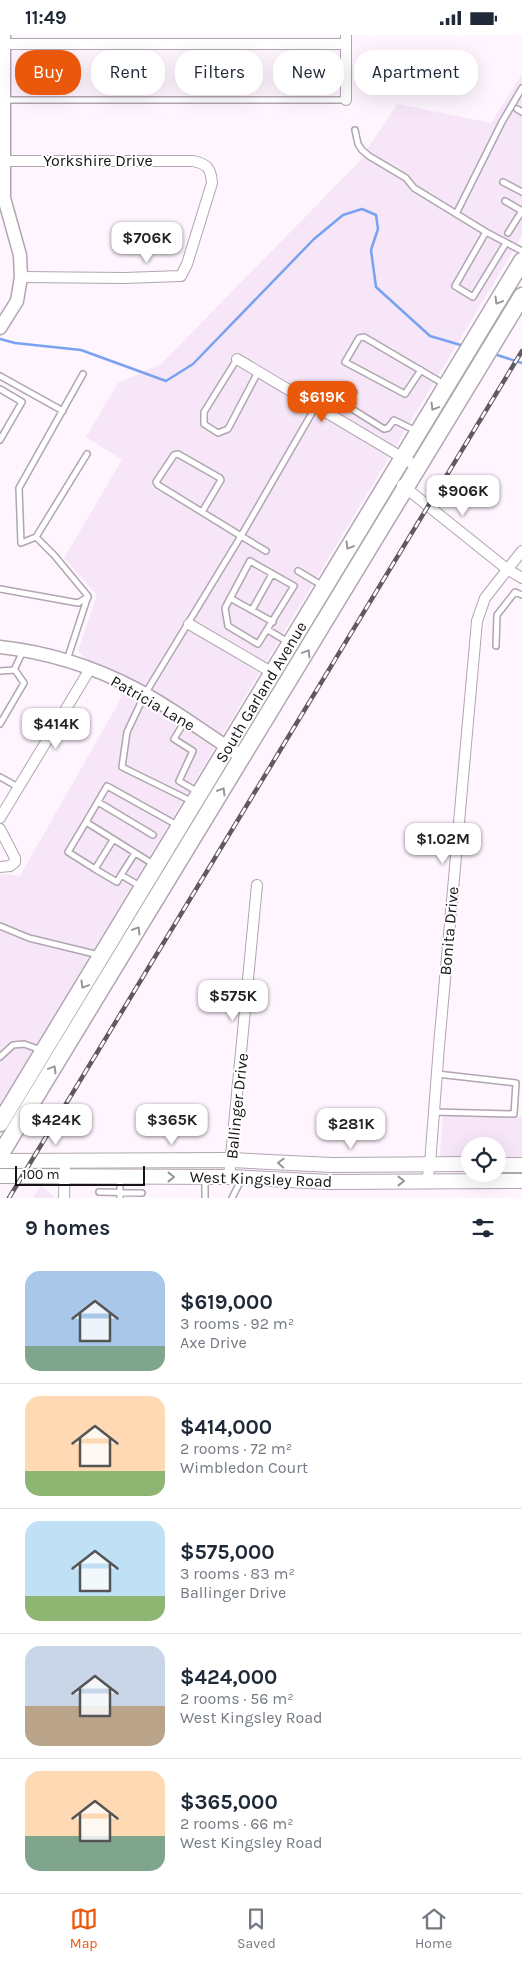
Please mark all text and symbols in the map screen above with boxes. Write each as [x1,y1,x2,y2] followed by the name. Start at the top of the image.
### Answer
[25,7,67,29] text: 11:49
[15,50,81,95] chip: Buy
[91,50,165,95] chip: Rent
[175,50,263,95] chip: Filters
[273,50,344,95] chip: New
[354,50,478,95] chip: Apartment
[43,151,153,170] street label: Yorkshire Drive
[112,221,182,264] pin: $706K
[122,228,172,247] text: $706K
[494,296,504,305] one-way arrow
[287,381,357,423] pin: $619K
[299,387,345,406] text: $619K
[430,402,440,411] one-way arrow
[428,475,498,517] pin: $906K
[437,481,489,500] text: $906K
[346,541,356,550] one-way arrow
[211,618,311,766] street label: South Garland Avenue
[300,649,310,658] one-way arrow
[108,671,198,735] street label: Patricia Lane
[21,707,91,750] pin: $414K
[33,714,79,733] text: $414K
[216,788,225,797] one-way arrow
[402,823,484,865] pin: $1.02M
[416,829,470,848] text: $1.02M
[436,886,462,976] street label: Bonita Drive
[131,926,141,935] one-way arrow
[80,979,90,988] one-way arrow
[198,979,268,1022] pin: $575K
[209,986,257,1005] text: $575K
[222,1052,252,1160] street label: Ballinger Drive
[46,1065,56,1074] one-way arrow
[21,1103,91,1146] pin: $424K
[137,1103,207,1146] pin: $365K
[316,1107,386,1150] pin: $281K
[31,1110,81,1129] text: $424K
[147,1110,197,1129] text: $365K
[327,1114,375,1133] text: $281K
[461,1137,506,1182] map controls
[461,1137,506,1182] button: locate
[277,1158,285,1169] one-way arrow
[15,1163,145,1186] scale bar
[22,1166,60,1183] text: 100 m
[189,1167,333,1191] street label: West Kingsley Road
[168,1172,175,1182] one-way arrow
[398,1176,406,1186] one-way arrow
[469,1214,497,1242] icon: filters
[25,1216,110,1240] text: 9 homes
[180,1290,273,1314] text: $619,000
[65,1291,125,1351] icon: home
[180,1314,294,1333] text: 3 rooms · 92 m²
[180,1333,247,1352] text: Axe Drive
[180,1415,272,1439] text: $414,000
[65,1416,125,1476] icon: home
[180,1439,292,1458] text: 2 rooms · 72 m²
[180,1458,308,1477] text: Wimbledon Court
[180,1540,275,1564] text: $575,000
[65,1541,125,1601] icon: home
[180,1564,295,1583] text: 3 rooms · 83 m²
[180,1583,286,1602] text: Ballinger Drive
[180,1665,277,1689] text: $424,000
[65,1666,125,1726] icon: home
[180,1689,294,1708] text: 2 rooms · 56 m²
[180,1708,323,1727] text: West Kingsley Road
[180,1790,278,1814] text: $365,000
[65,1791,125,1851] icon: home
[180,1814,294,1833] text: 2 rooms · 66 m²
[180,1833,323,1852] text: West Kingsley Road
[70,1905,98,1952] tab: Map
[237,1905,276,1952] tab: Saved
[415,1905,452,1952] tab: Home

